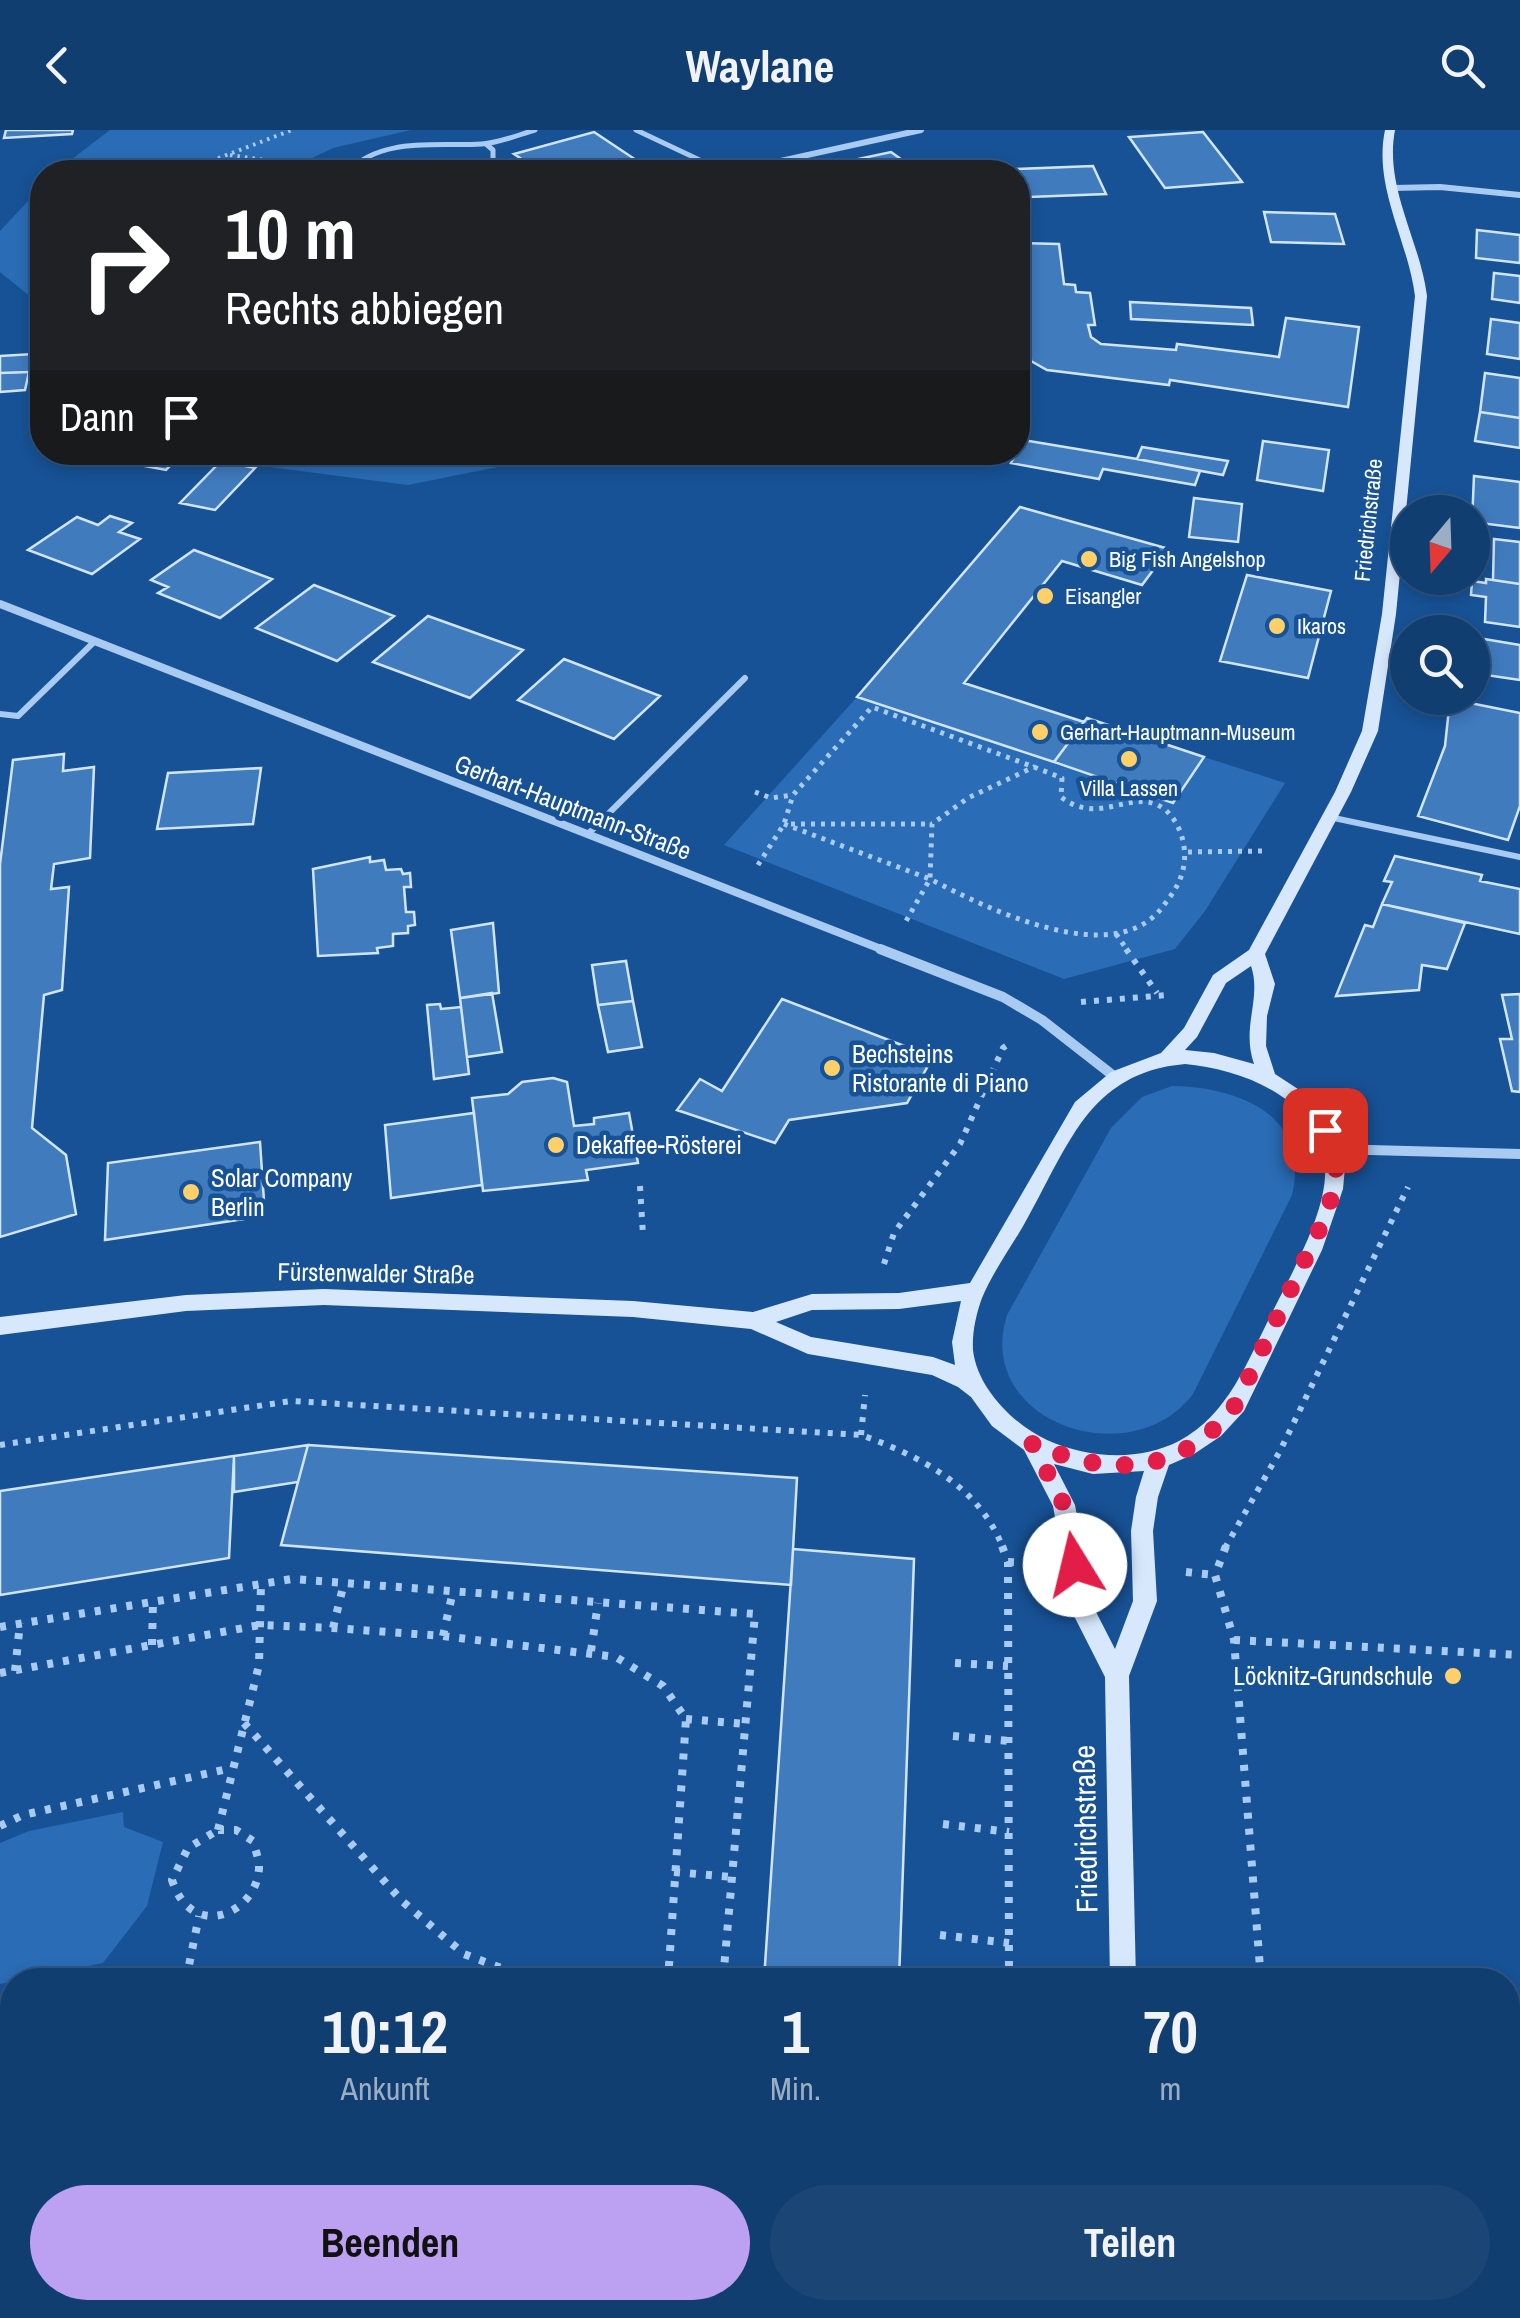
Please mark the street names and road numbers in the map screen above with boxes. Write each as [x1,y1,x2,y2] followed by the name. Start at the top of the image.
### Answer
[1347,457,1389,583] street label: Friedrichstraße
[450,746,696,868] street label: Gerhart-Hauptmann-Straße
[277,1254,475,1292] street label: Fürstenwalder Straße
[1064,1745,1106,1913] street label: Friedrichstraße

